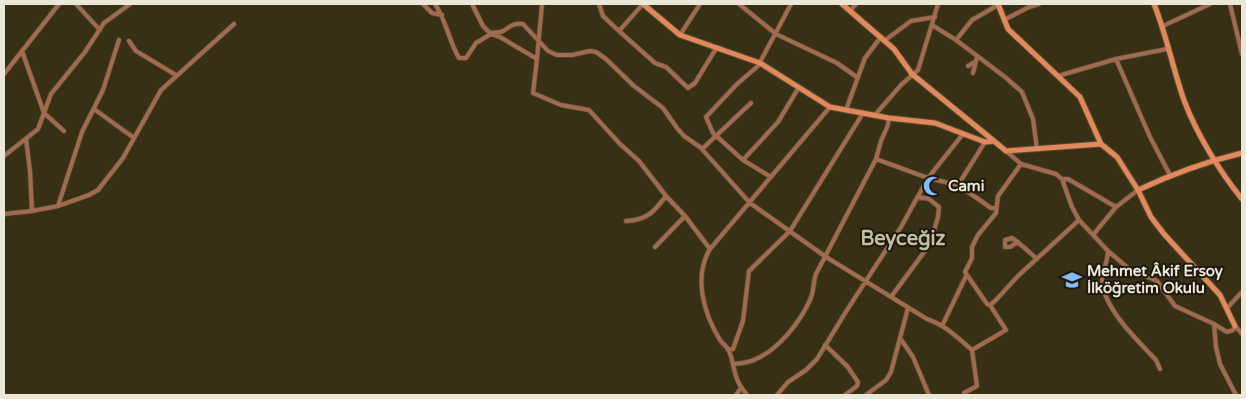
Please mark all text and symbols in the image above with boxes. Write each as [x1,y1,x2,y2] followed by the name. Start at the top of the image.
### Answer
[922,175,944,197] mosque icon: Cami
[948,177,984,195] place label: Cami
[860,227,946,251] district label: Beyceğiz
[1087,262,1223,298] place label: Mehmet Âkif Ersoy İlköğretim Okulu
[1061,269,1083,291] school or university icon: Mehmet Âkif Ersoy İlköğretim Okulu

